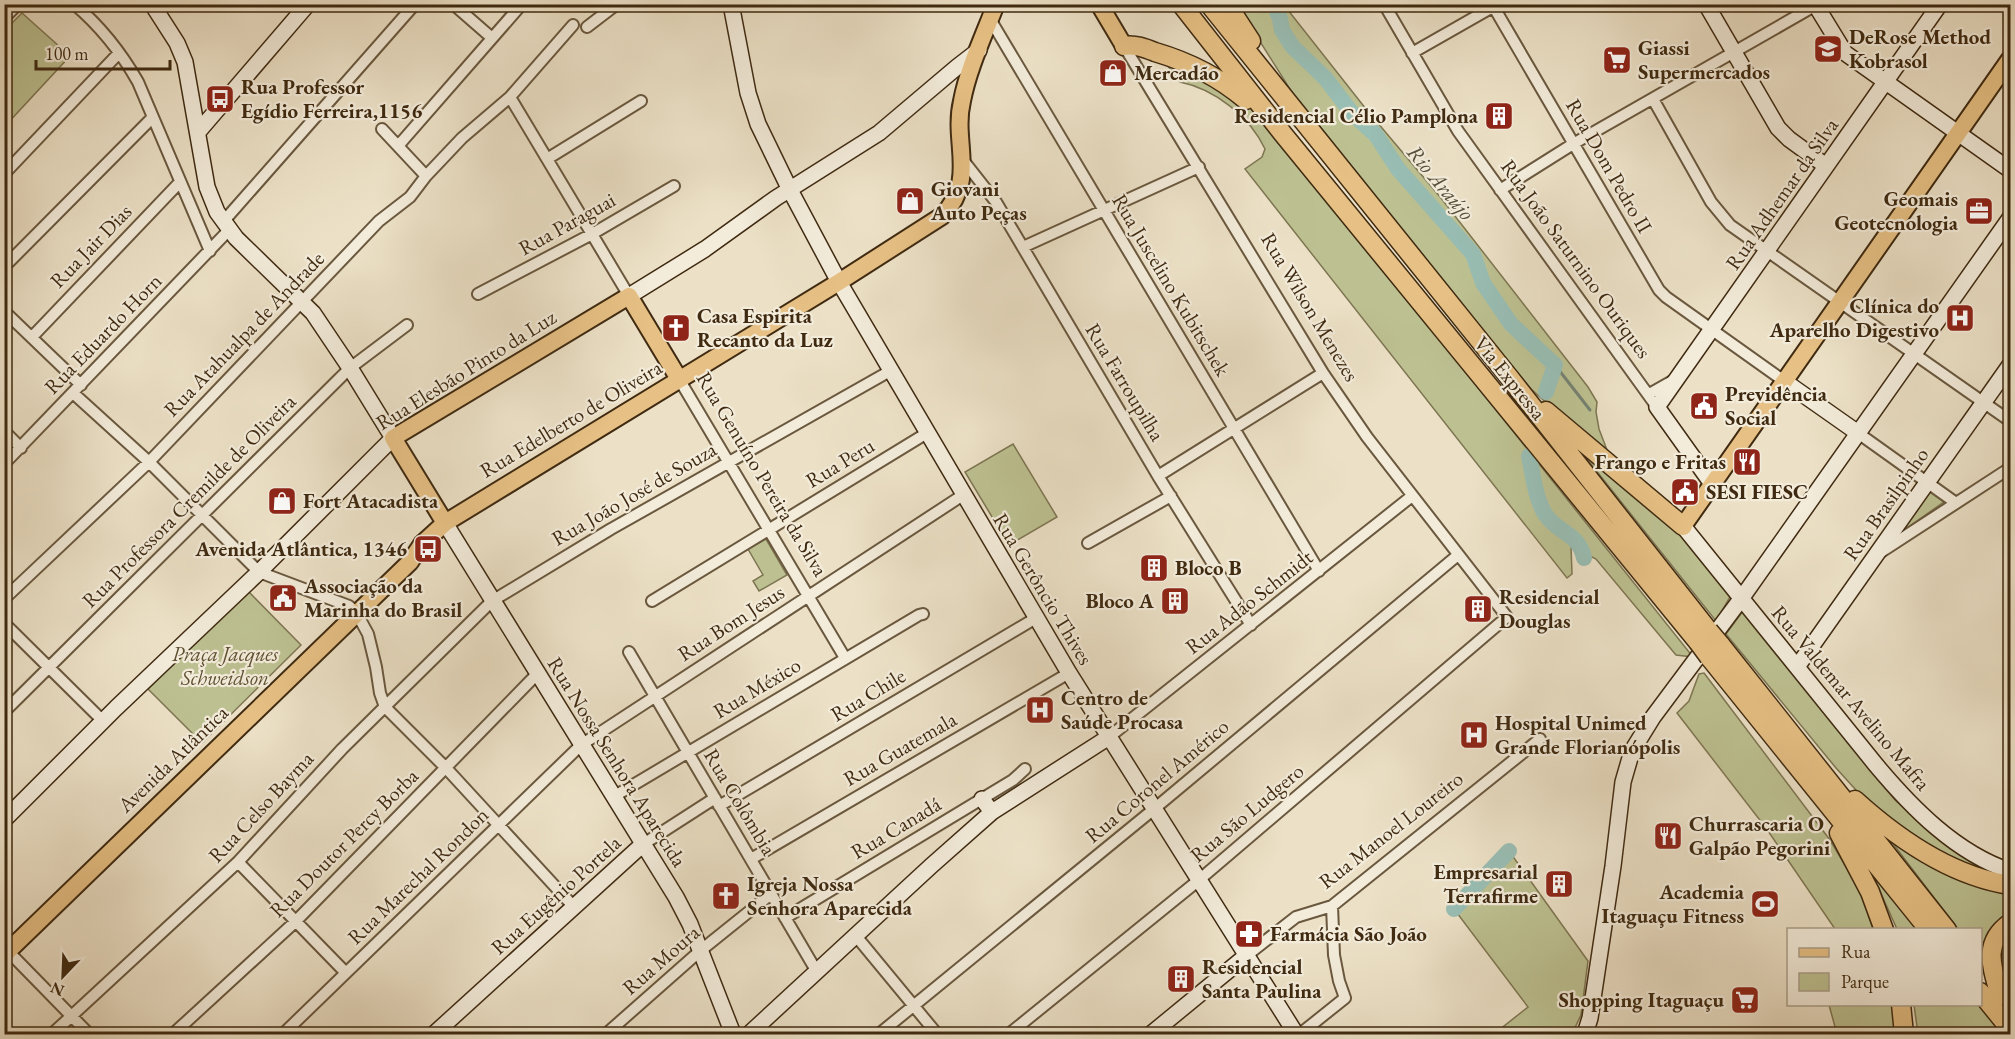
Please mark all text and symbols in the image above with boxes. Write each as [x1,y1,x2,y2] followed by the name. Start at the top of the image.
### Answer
[1849,23,1991,74] place label: DeRose Method Kobrasol
[36,33,170,71] scale bar
[1812,33,1844,65] school or university icon: DeRose Method Kobrasol
[1638,34,1770,85] place label: Giassi Supermercados
[45,42,89,65] text: 100 m
[1601,44,1633,76] supermarket icon: Giassi Supermercados
[1097,57,1129,89] shop icon: Mercadão
[1134,59,1219,86] place label: Mercadão
[241,73,422,124] place label: Rua Professor Egídio Ferreira,1156
[204,83,236,115] bus stop icon: Rua Professor Egídio Ferreira,1156
[1560,94,1659,238] street label: Rua Dom Pedro II
[1483,100,1515,132] building icon: Residencial Célio Pamplona
[1234,102,1479,129] place label: Residencial Célio Pamplona
[1719,112,1844,275] street label: Rua Adhemar da Silva
[1400,138,1481,226] water label: Rio Araújo
[1495,154,1658,364] street label: Rua João Saturnino Ouriques
[930,175,1027,226] place label: Giovani Auto Peças
[894,185,926,217] shop icon: Giovani Auto Peças
[1834,185,1959,236] place label: Geomais Geotecnologia
[514,186,620,261] street label: Rua Paraguai
[1106,189,1237,382] street label: Rua Juscelino Kubitschek
[1963,195,1995,227] office icon: Geomais Geotecnologia
[44,198,138,293] street label: Rua Jair Dias
[1255,227,1366,386] street label: Rua Wilson Menezes
[158,245,330,422] street label: Rua Atahualpa de Andrade
[38,268,167,400] street label: Rua Eduardo Horn
[1768,292,1939,343] place label: Clínica do Aparelho Digestivo
[697,302,833,353] place label: Casa Espirita Recanto da Luz
[1944,302,1976,334] hospital icon: Clínica do Aparelho Digestivo
[371,303,561,436] street label: Rua Elesbão Pinto da Luz
[660,312,692,344] church icon: Casa Espirita Recanto da Luz
[1080,318,1172,446] street label: Rua Farroupilha
[1468,330,1553,426] street label: Via Expressa
[475,353,667,484] street label: Rua Edelberto de Oliveira
[691,366,835,582] street label: Rua Genuíno Pereira da Silva
[1725,380,1828,431] place label: Previdência Social
[76,387,302,613] street label: Rua Professora Cremilde de Oliveira
[1688,390,1720,422] public building icon: Previdência Social
[800,432,879,494] street label: Rua Peru
[546,435,722,552] street label: Rua João José de Souza
[1837,442,1934,565] street label: Rua Brasilpinho
[1731,446,1763,478] restaurant icon: Frango e Fritas
[1595,448,1726,475] place label: Frango e Fritas
[1669,476,1701,508] public building icon: SESI FIESC
[1706,478,1808,505] place label: SESI FIESC
[266,485,298,517] shop icon: Fort Atacadista
[303,487,439,514] place label: Fort Atacadista
[987,508,1100,670] street label: Rua Gerôncio Thives
[412,533,444,565] bus stop icon: Avenida Atlântica, 1346
[194,535,407,562] place label: Avenida Atlântica, 1346
[1179,543,1318,660] street label: Rua Adão Schmidt
[1138,552,1170,584] building icon: Bloco B
[1175,554,1242,581] place label: Bloco B
[303,572,462,623] place label: Associação da Marinha do Brasil
[672,578,789,667] street label: Rua Bom Jesus
[267,582,299,614] public building icon: Associação da Marinha do Brasil
[1499,583,1599,634] place label: Residencial Douglas
[1159,585,1191,617] building icon: Bloco A
[1085,587,1155,614] place label: Bloco A
[1462,593,1494,625] building icon: Residencial Douglas
[1766,600,1937,796] street label: Rua Valdemar Avelino Mafra
[172,640,278,691] park label: Praça Jacques Schweidson
[708,651,806,724] street label: Rua México
[542,652,694,872] street label: Rua Nossa Senhora Aparecida
[825,662,910,727] street label: Rua Chile
[1061,684,1184,735] place label: Centro de Saúde Procasa
[1024,694,1056,726] hospital icon: Centro de Saúde Procasa
[111,699,234,819] street label: Avenida Atlântica
[838,705,962,792] street label: Rua Guatemala
[1495,709,1680,760] place label: Hospital Unimed Grande Florianópolis
[1079,713,1234,849] street label: Rua Coronel Américo
[1458,719,1490,751] hospital icon: Hospital Unimed Grande Florianópolis
[698,743,783,861] street label: Rua Colômbia
[202,745,320,868] street label: Rua Celso Bayma
[1184,757,1309,868] street label: Rua São Ludgero
[263,762,424,923] street label: Rua Doutor Percy Borba
[1313,765,1468,894] street label: Rua Manoel Loureiro
[846,790,946,865] street label: Rua Canadá
[341,801,494,950] street label: Rua Marechal Rondon
[1689,810,1830,861] place label: Churrascaria O Galpão Pegorini
[1652,820,1684,852] restaurant icon: Churrascaria O Galpão Pegorini
[485,829,627,960] street label: Rua Eugênio Portela
[1433,858,1538,909] place label: Empresarial Terrafirme
[1543,868,1575,900] building icon: Empresarial Terrafirme
[747,870,913,921] place label: Igreja Nossa Senhora Aparecida
[1602,878,1745,929] place label: Academia Itaguaçu Fitness
[710,880,742,912] church icon: Igreja Nossa Senhora Aparecida
[1749,888,1781,920] sports icon: Academia Itaguaçu Fitness
[616,918,705,1001] street label: Rua Moura
[1233,918,1265,950] pharmacy icon: Farmácia São João
[1270,920,1427,947] place label: Farmácia São João
[1787,928,1982,1006] legend
[1841,940,1871,963] text: Rua
[33,946,93,1006] north arrow
[1202,953,1322,1004] place label: Residencial Santa Paulina
[1165,963,1197,995] building icon: Residencial Santa Paulina
[1841,970,1889,993] text: Parque
[47,977,67,1002] text: N
[1729,984,1761,1016] supermarket icon: Shopping Itaguaçu
[1558,986,1724,1013] place label: Shopping Itaguaçu

